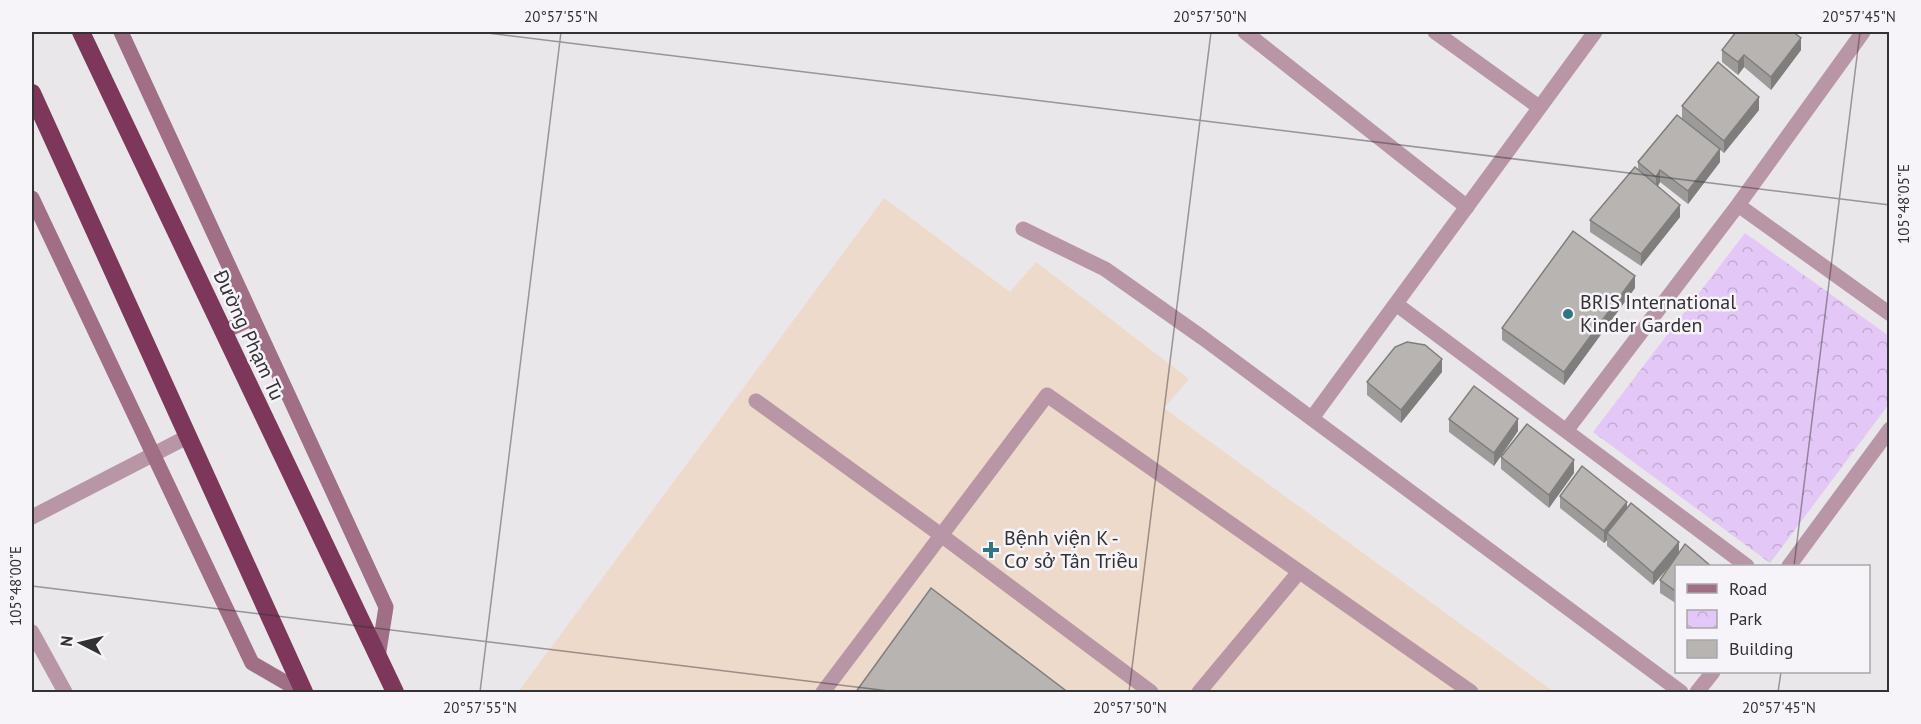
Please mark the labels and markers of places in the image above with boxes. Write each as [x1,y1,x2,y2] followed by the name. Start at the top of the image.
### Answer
[1580,289,1736,338] place label: BRIS International Kinder Garden
[1561,307,1575,321] marker: BRIS International Kinder Garden
[1004,525,1138,574] place label: Bệnh viện K - Cơ sở Tân Triều
[982,541,1000,559] marker: Bệnh viện K - Cơ sở Tân Triều

